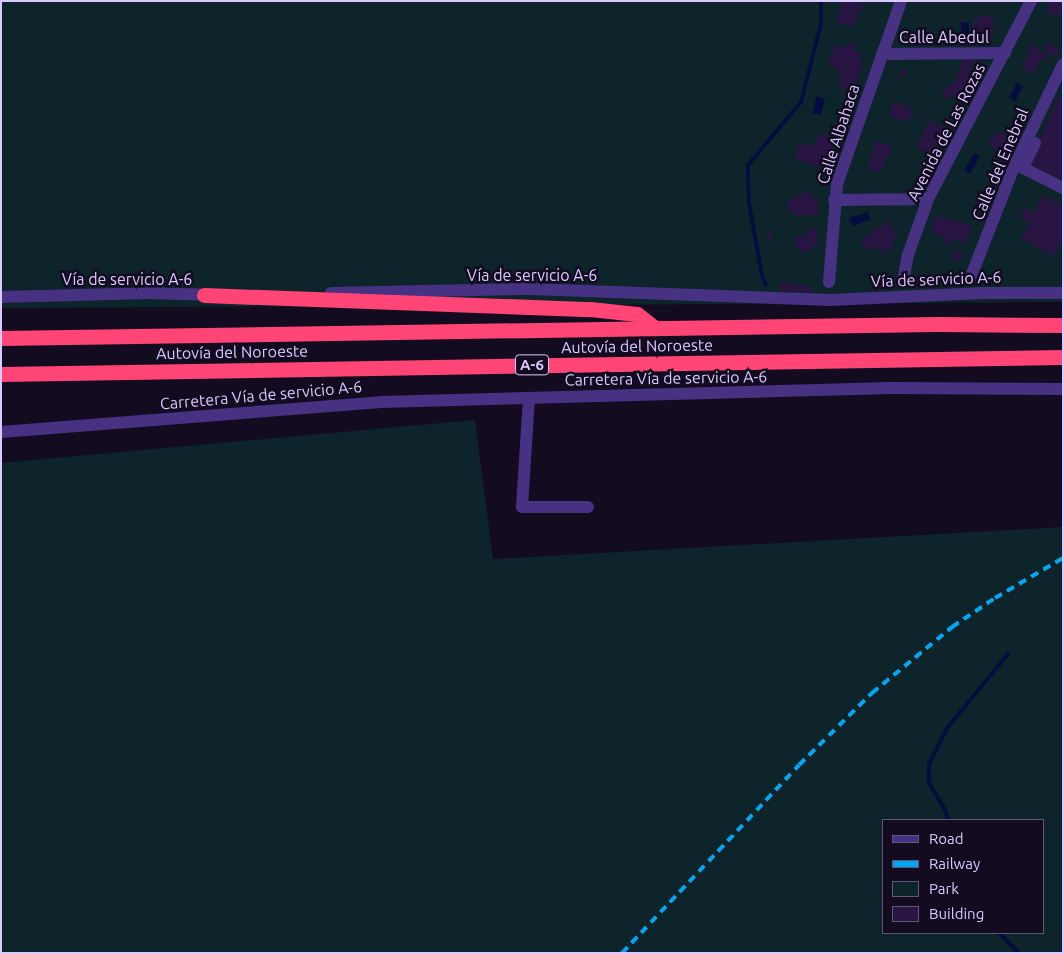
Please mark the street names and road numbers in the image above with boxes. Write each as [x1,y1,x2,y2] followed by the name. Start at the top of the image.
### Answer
[899,27,989,47] street label: Calle Abedul
[903,60,989,204] street label: Avenida de Las Rozas
[813,82,863,186] street label: Calle Albahaca
[968,105,1032,223] street label: Calle del Enebral
[467,265,597,285] street label: Vía de servicio A-6
[870,267,1002,291] street label: Vía de servicio A-6
[62,269,192,289] street label: Vía de servicio A-6
[561,335,713,357] street label: Autovía del Noroeste
[156,341,308,363] street label: Autovía del Noroeste
[514,352,550,378] road number: A-6
[565,367,767,389] street label: Carretera Vía de servicio A-6
[159,377,363,413] street label: Carretera Vía de servicio A-6

